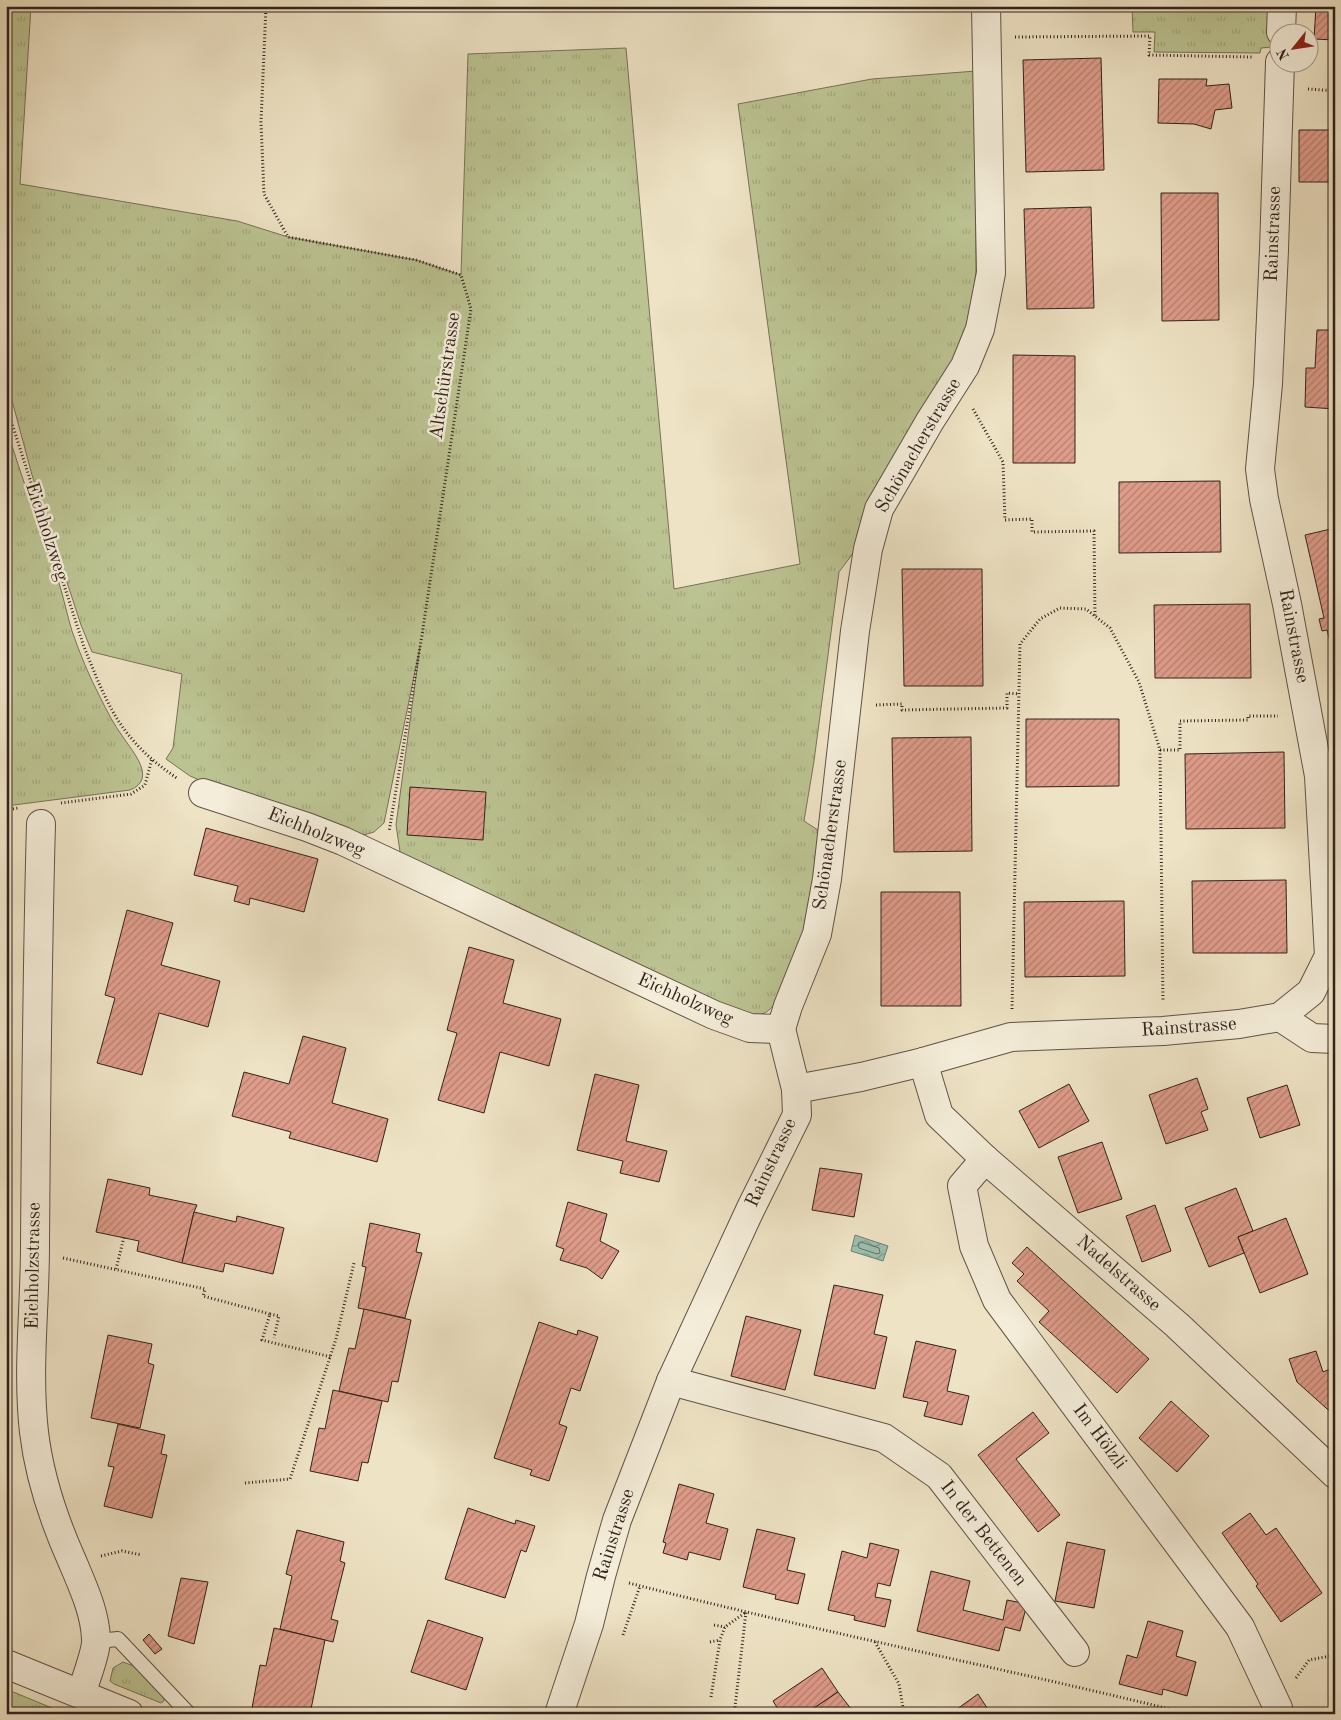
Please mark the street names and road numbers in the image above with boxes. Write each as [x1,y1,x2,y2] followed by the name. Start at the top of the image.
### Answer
[1263,186,1285,282] street label: Rainstrasse
[428,311,464,441] street label: Altschürstrasse
[873,375,965,517] street label: Schönacherstrasse
[21,480,71,585] street label: Eichholzweg
[1275,587,1311,685] street label: Rainstrasse
[811,758,851,912] street label: Schönacherstrasse
[265,805,368,861] street label: Eichholzweg
[634,970,737,1030] street label: Eichholzweg
[1141,1015,1237,1041] street label: Rainstrasse
[743,1116,801,1210] street label: Rainstrasse
[23,1202,45,1330] street label: Eichholzstrasse
[1072,1232,1164,1316] street label: Nadelstrasse
[1069,1401,1129,1473] street label: Im Hölzli
[936,1478,1030,1590] street label: In der Bettenen
[591,1487,639,1583] street label: Rainstrasse

